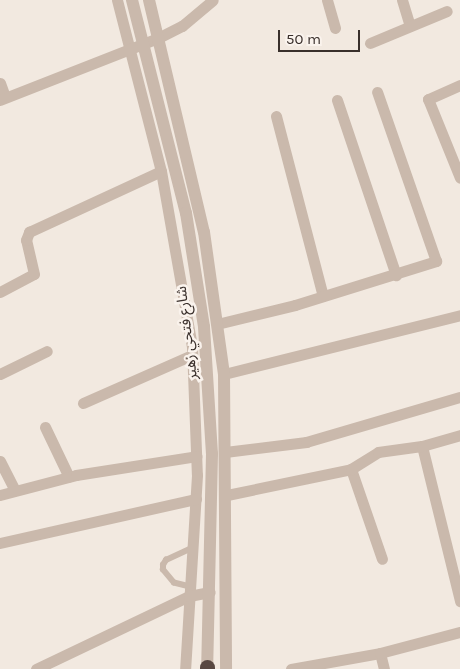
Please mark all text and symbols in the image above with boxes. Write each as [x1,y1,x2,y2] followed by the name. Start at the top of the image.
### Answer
[280,20,362,52] scale bar
[286,30,321,48] text: 50 m
[172,285,202,381] street label: شارع فتحي زهير

